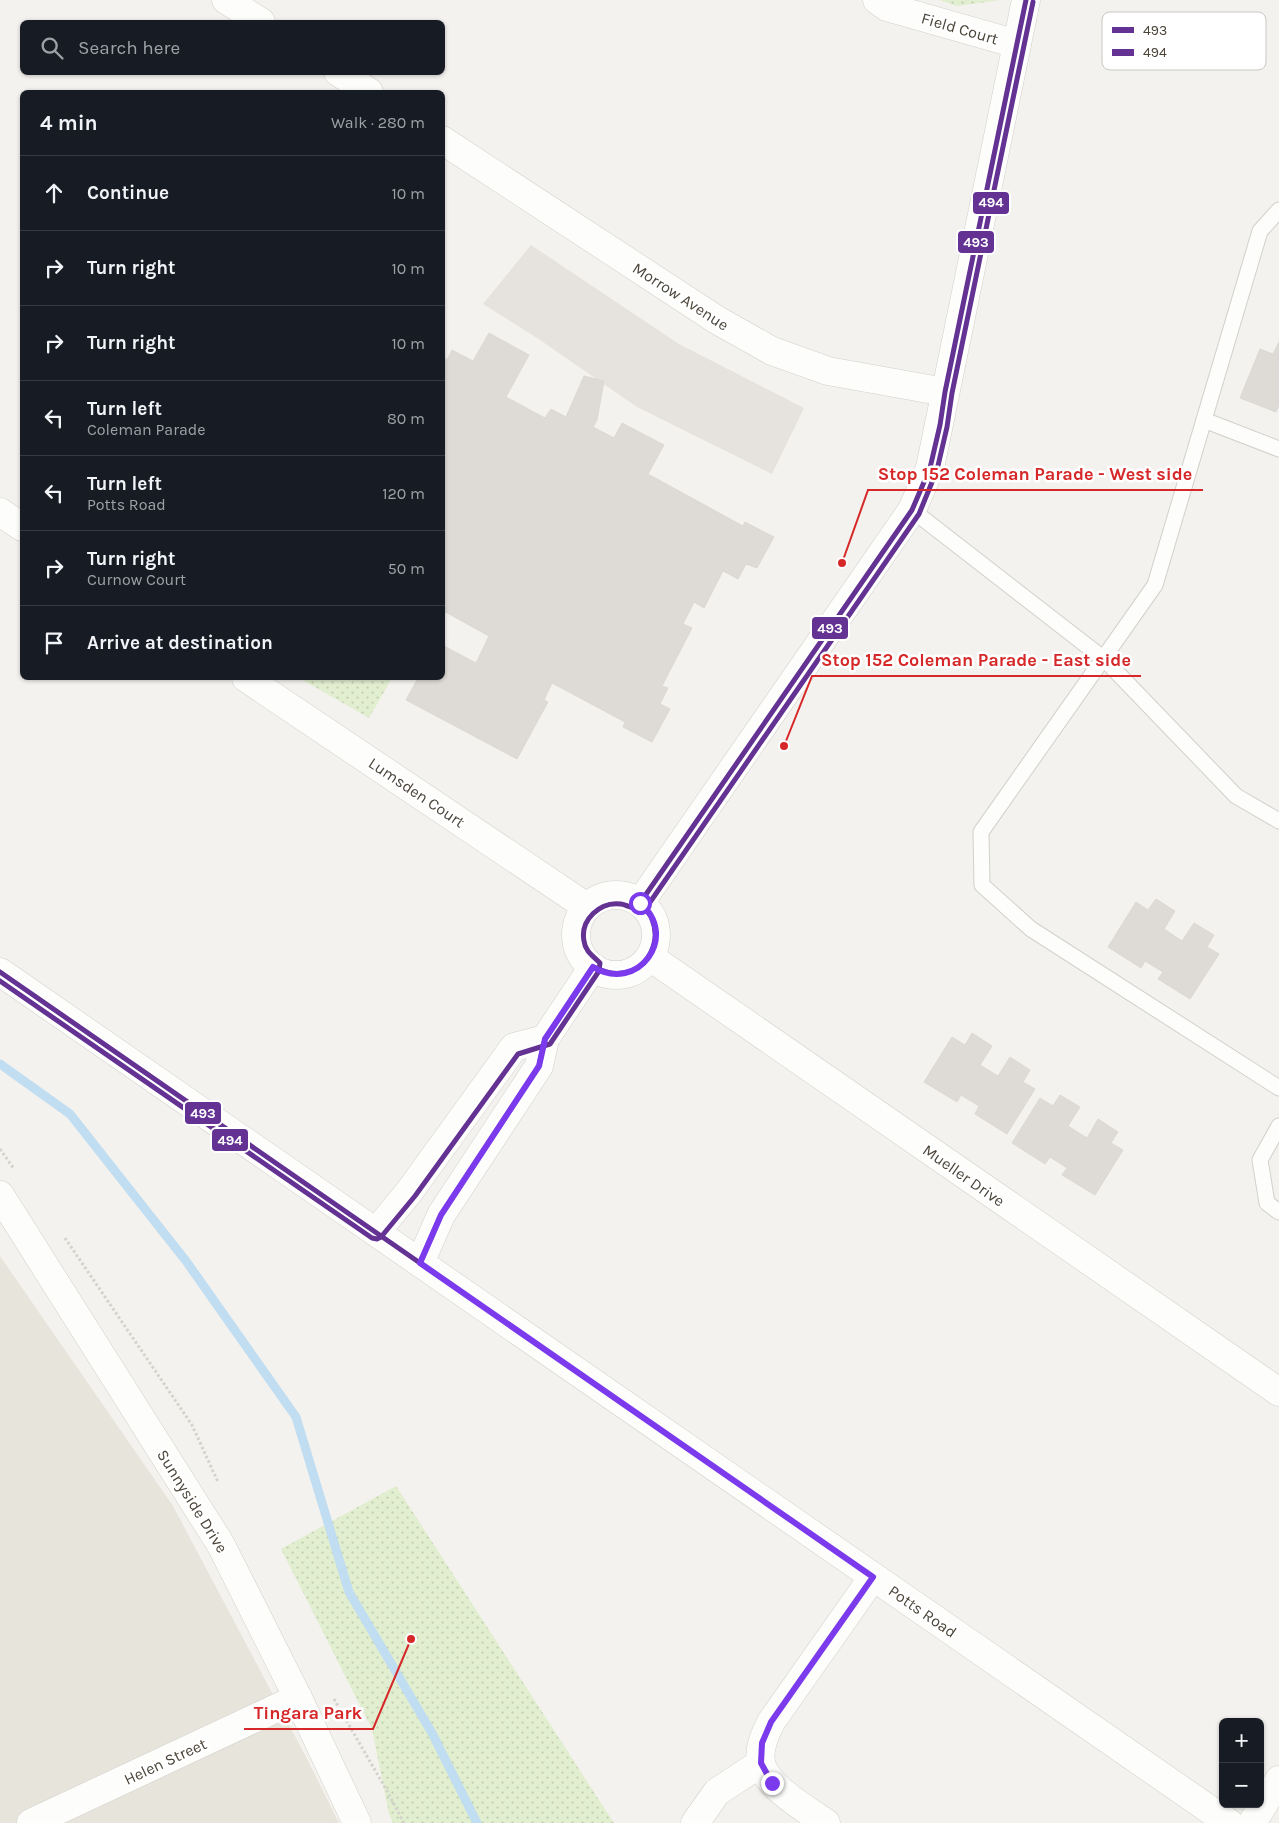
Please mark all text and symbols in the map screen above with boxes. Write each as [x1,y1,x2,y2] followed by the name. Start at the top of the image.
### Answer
[919,8,1001,49] street label: Field Court
[1102,12,1266,70] legend
[20,20,445,75] search box
[1143,22,1167,39] text: 493
[38,34,66,62] icon: search
[78,37,180,59] text: Search here
[1143,44,1167,61] text: 494
[40,111,98,135] text: 4 min
[331,113,425,132] text: Walk · 280 m
[40,179,68,207] icon: ahead
[87,182,169,204] text: Continue
[391,184,425,203] text: 10 m
[972,191,1010,215] line badge: 494
[978,194,1004,211] text: 494
[957,230,995,254] line badge: 493
[963,234,989,251] text: 493
[40,254,68,282] icon: right
[87,257,176,279] text: Turn right
[629,258,732,335] street label: Morrow Avenue
[391,259,425,278] text: 10 m
[40,329,68,357] icon: right
[87,332,176,354] text: Turn right
[391,334,425,353] text: 10 m
[87,398,162,420] text: Turn left
[40,404,68,432] icon: left
[387,409,425,428] text: 80 m
[87,420,205,439] text: Coleman Parade
[868,457,1203,490] callout: Stop 152 Coleman Parade - West side
[878,463,1192,485] text: Stop 152 Coleman Parade - West side
[87,473,162,495] text: Turn left
[40,479,68,507] icon: left
[382,484,425,503] text: 120 m
[87,495,166,514] text: Potts Road
[87,548,176,570] text: Turn right
[40,554,68,582] icon: right
[388,559,425,578] text: 50 m
[87,570,186,589] text: Curnow Court
[811,616,849,640] line badge: 493
[817,620,843,637] text: 493
[40,629,68,657] icon: arrive
[87,632,273,654] text: Arrive at destination
[812,643,1141,676] callout: Stop 152 Coleman Parade - East side
[821,649,1131,671] text: Stop 152 Coleman Parade - East side
[365,753,468,832] street label: Lumsden Court
[629,892,652,915] route start
[184,1101,222,1125] line badge: 493
[190,1105,216,1122] text: 493
[211,1128,249,1152] line badge: 494
[217,1132,243,1149] text: 494
[919,1140,1008,1211] street label: Mueller Drive
[153,1446,232,1556] street label: Sunnyside Drive
[885,1581,960,1642] street label: Potts Road
[244,1696,373,1729] callout: Tingara Park
[254,1702,363,1724] text: Tingara Park
[1219,1718,1264,1808] map controls
[1219,1718,1264,1763] button: +
[121,1734,210,1789] street label: Helen Street
[1219,1763,1264,1808] button: −
[761,1772,784,1795] route end

